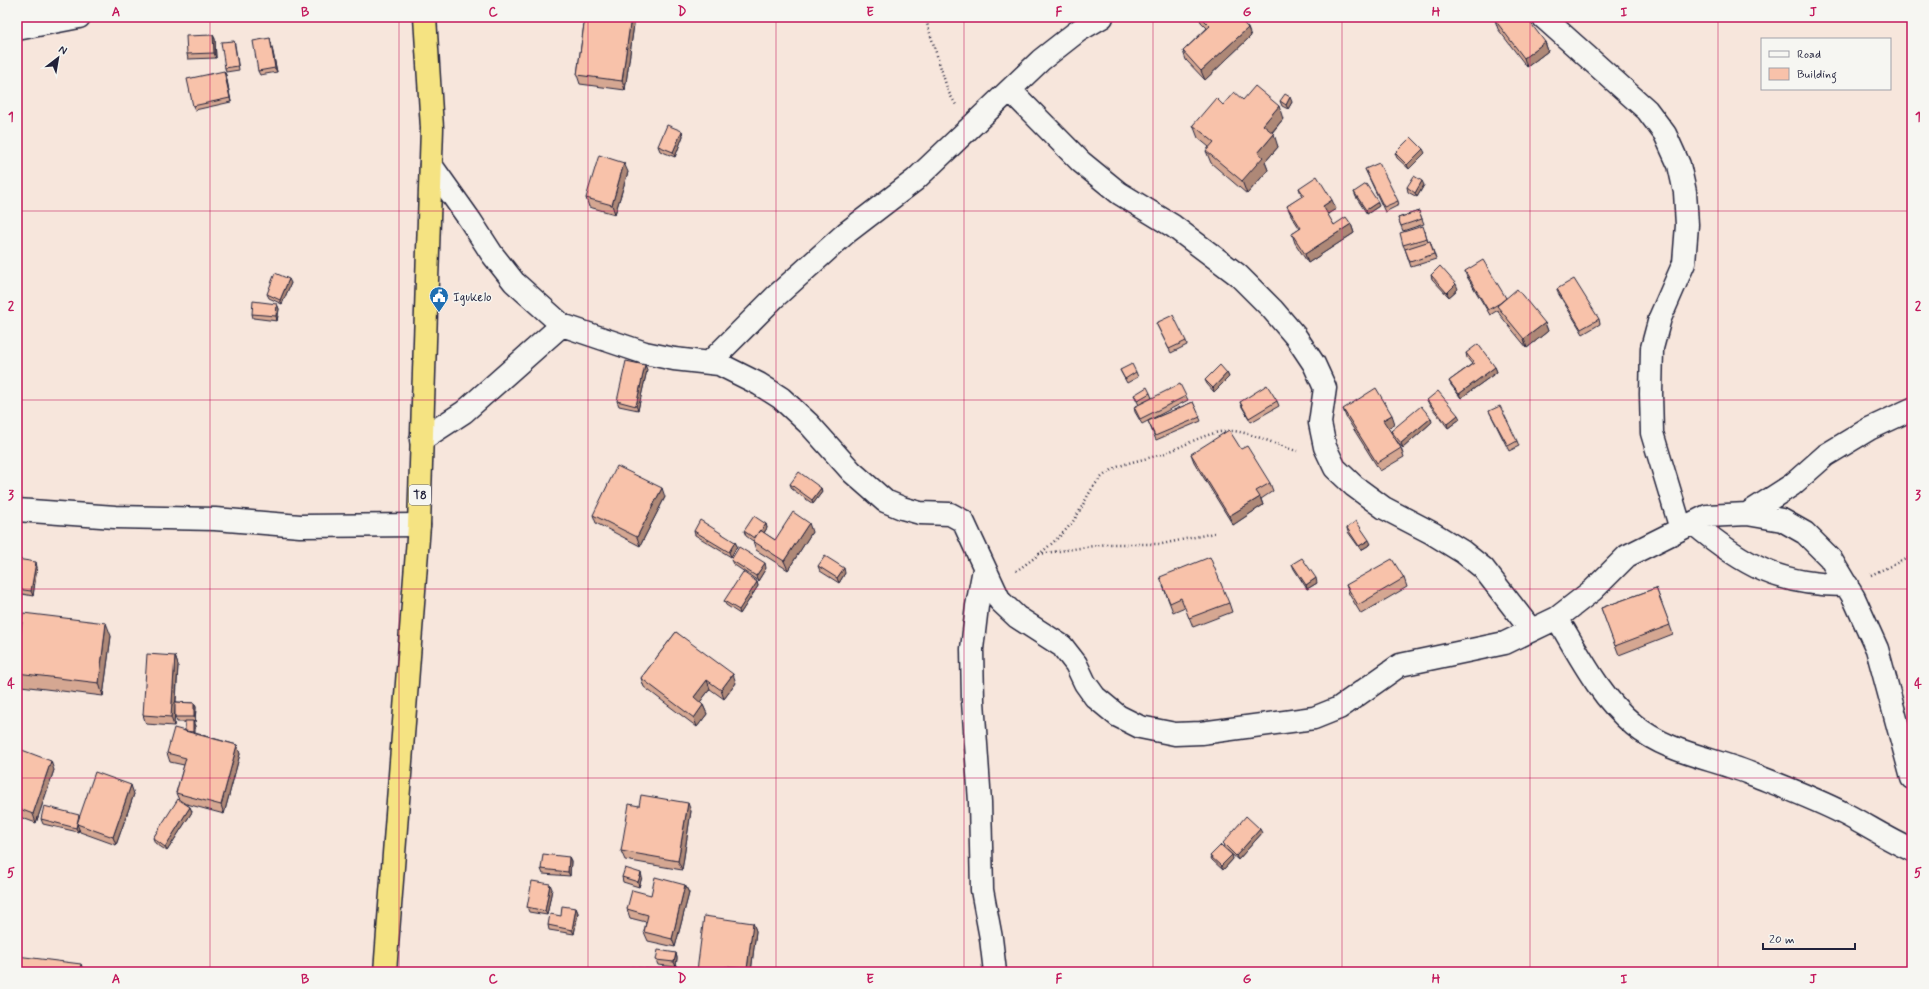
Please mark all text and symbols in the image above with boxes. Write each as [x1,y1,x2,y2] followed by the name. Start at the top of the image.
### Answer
[112,4,120,21] text: A
[301,4,310,21] text: B
[488,4,498,21] text: C
[678,4,687,21] text: D
[866,4,874,21] text: E
[1056,4,1063,21] text: F
[1243,4,1252,21] text: G
[1432,4,1441,21] text: H
[1621,4,1628,21] text: I
[1809,4,1817,21] text: J
[38,38,78,78] north arrow
[1761,38,1891,90] legend
[56,42,69,58] text: N
[1797,47,1821,63] text: Road
[1797,67,1837,84] text: Building
[8,109,14,126] text: 1
[1915,109,1921,126] text: 1
[428,285,450,313] public building icon: Igukelo
[453,289,492,306] place label: Igukelo
[8,298,15,315] text: 2
[1915,298,1922,315] text: 2
[409,485,431,505] road number: T8
[8,487,14,504] text: 3
[1915,487,1921,504] text: 3
[7,676,15,693] text: 4
[1914,676,1922,693] text: 4
[7,865,15,882] text: 5
[1914,865,1922,882] text: 5
[1763,925,1855,951] scale bar
[1769,932,1795,948] text: 20 m
[112,971,120,988] text: A
[301,971,310,988] text: B
[488,971,498,988] text: C
[678,971,687,988] text: D
[866,971,874,988] text: E
[1056,971,1063,988] text: F
[1243,971,1252,988] text: G
[1432,971,1441,988] text: H
[1621,971,1628,988] text: I
[1809,971,1817,988] text: J

